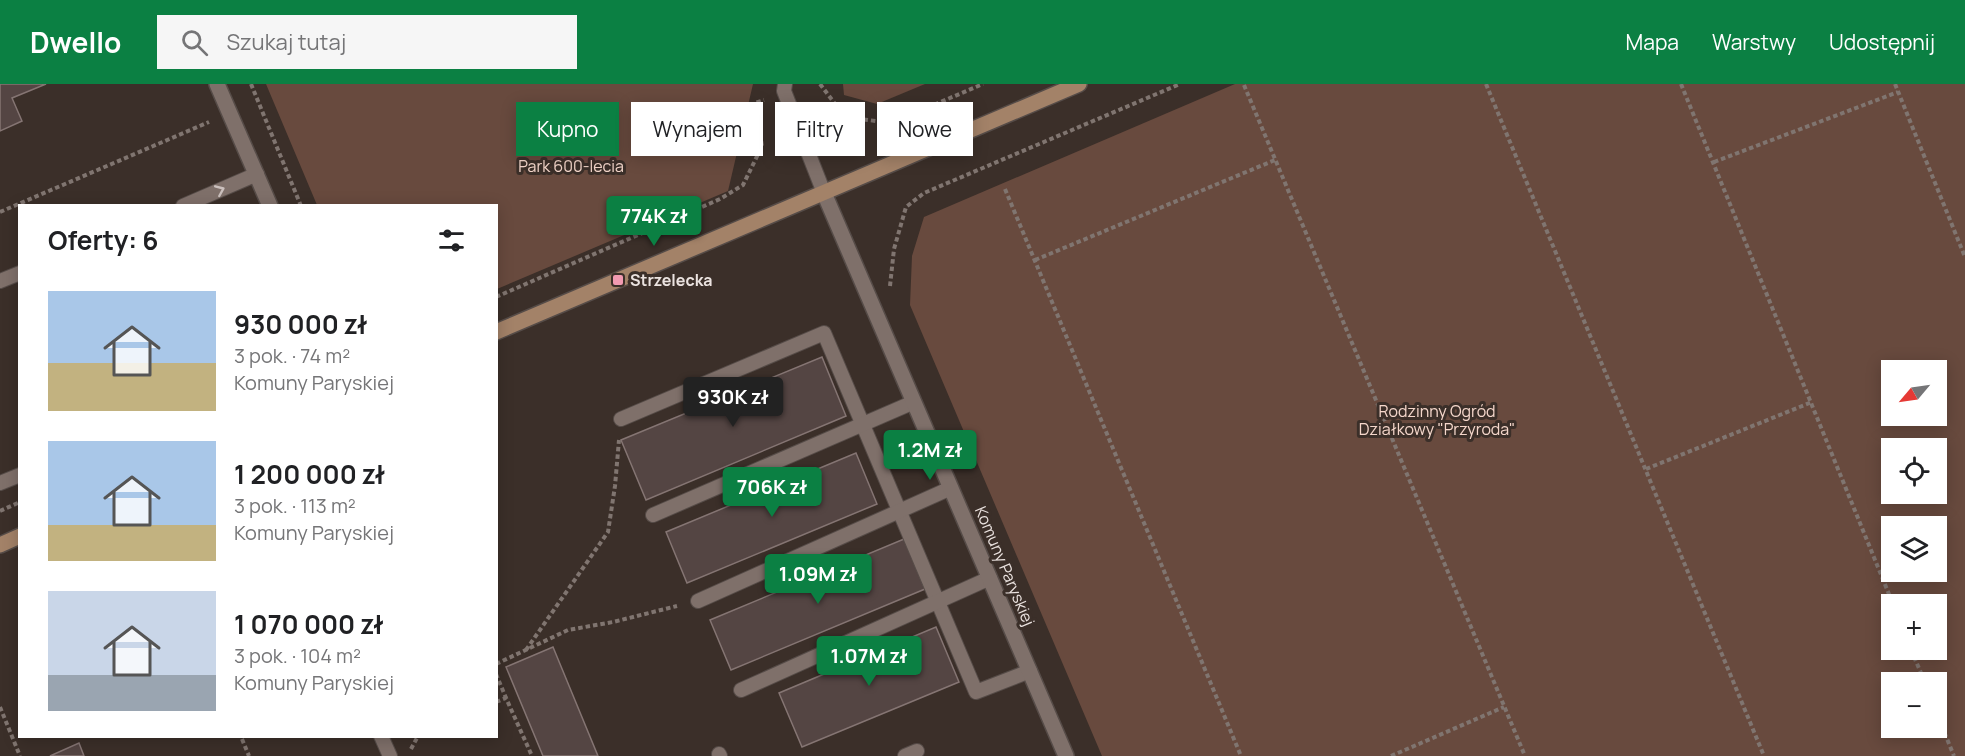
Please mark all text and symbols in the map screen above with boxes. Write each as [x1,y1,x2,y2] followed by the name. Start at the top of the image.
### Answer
[157,15,577,69] search box
[30,23,121,61] text: Dwello
[178,26,211,59] icon: search
[226,27,346,57] text: Szukaj tutaj
[1626,28,1679,56] text: Mapa
[1712,28,1796,56] text: Warstwy
[1829,28,1935,56] text: Udostępnij
[516,102,619,156] chip: Kupno
[631,102,763,156] chip: Wynajem
[775,102,865,156] chip: Filtry
[877,102,973,156] chip: Nowe
[518,155,624,177] park label: Park 600-lecia
[213,185,224,197] one-way arrow
[599,196,709,247] pin: 774K zł
[620,202,688,229] text: 774K zł
[48,222,159,258] text: Oferty: 6
[435,224,468,257] icon: filters
[630,269,713,291] place label: Strzelecka
[611,273,625,287] marker: Strzelecka
[234,306,367,342] text: 930 000 zł
[96,315,168,387] icon: home
[234,342,350,369] text: 3 pok. · 74 m²
[1881,360,1947,426] north arrow
[1881,360,1947,738] map controls
[234,369,394,396] text: Komuny Paryskiej
[678,377,788,428] pin: 930K zł
[697,383,769,410] text: 930K zł
[1359,400,1515,440] park label: Rodzinny Ogród Działkowy "Przyroda"
[875,430,985,481] pin: 1.2M zł
[898,436,962,463] text: 1.2M zł
[1881,438,1947,504] button: locate
[234,456,385,492] text: 1 200 000 zł
[96,465,168,537] icon: home
[717,467,827,518] pin: 706K zł
[737,473,807,500] text: 706K zł
[234,492,356,519] text: 3 pok. · 113 m²
[970,503,1040,629] street label: Komuny Paryskiej
[1881,516,1947,582] button: layers
[234,519,394,546] text: Komuny Paryskiej
[756,554,880,605] pin: 1.09M zł
[779,560,857,587] text: 1.09M zł
[1881,594,1947,660] button: +
[234,606,384,642] text: 1 070 000 zł
[96,615,168,687] icon: home
[807,636,931,687] pin: 1.07M zł
[234,642,361,669] text: 3 pok. · 104 m²
[831,642,907,669] text: 1.07M zł
[234,669,394,696] text: Komuny Paryskiej
[1881,672,1947,738] button: −

